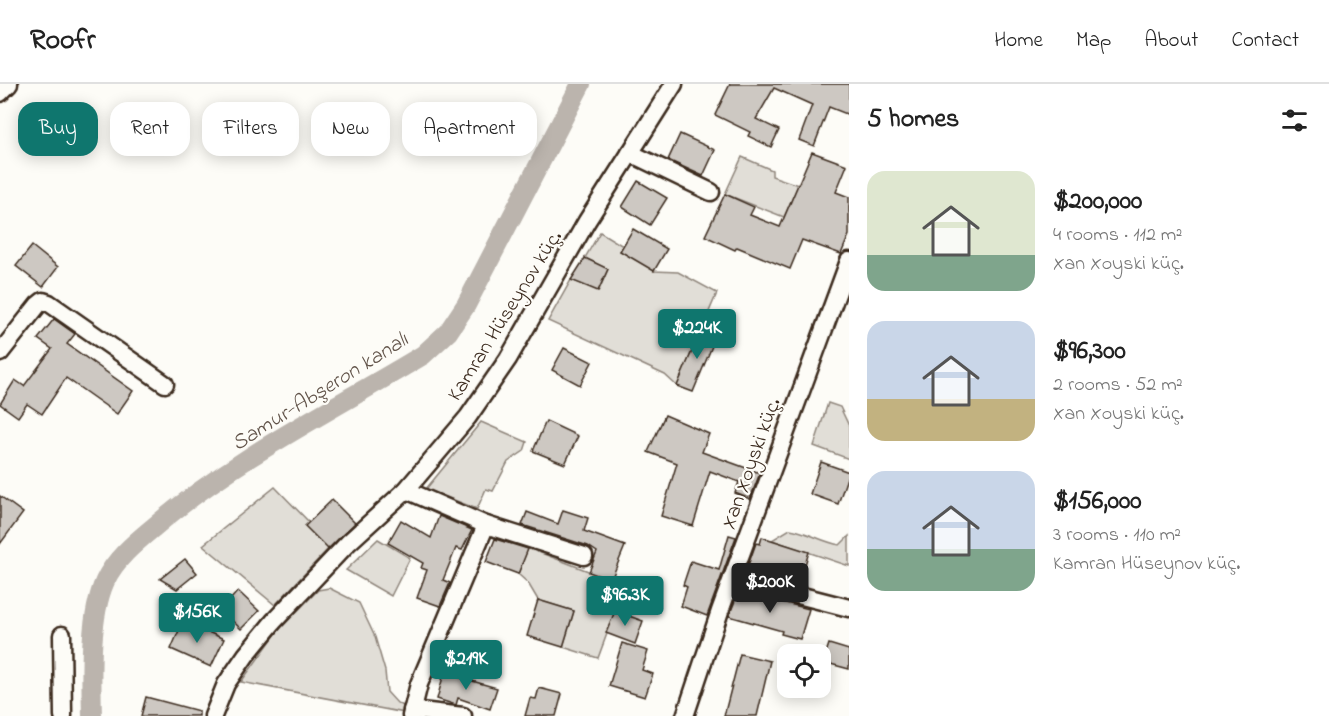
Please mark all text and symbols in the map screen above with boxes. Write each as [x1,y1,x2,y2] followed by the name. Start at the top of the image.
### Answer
[30,21,95,62] text: Roofr
[994,26,1043,56] text: Home
[1076,26,1111,56] text: Map
[1144,26,1198,56] text: About
[1231,26,1299,56] text: Contact
[867,101,959,139] text: 5 homes
[18,102,98,156] chip: Buy
[110,102,190,156] chip: Rent
[202,102,299,156] chip: Filters
[311,102,390,156] chip: New
[402,102,537,156] chip: Apartment
[1278,104,1311,137] icon: filters
[1053,183,1142,221] text: $200,000
[915,195,987,267] icon: home
[1053,221,1182,250] text: 4 rooms · 112 m²
[441,225,572,408] street label: Kamran Hüseynov küç.
[1053,250,1184,279] text: Xan Xoyski küç.
[655,309,739,360] pin: $224K
[672,314,722,343] text: $224K
[226,325,416,460] water label: Samur-Abşeron kanalı
[1053,333,1126,371] text: $96,300
[915,345,987,417] icon: home
[1053,371,1183,400] text: 2 rooms · 52 m²
[714,394,791,534] street label: Xan Xoyski küç.
[1053,400,1184,429] text: Xan Xoyski küç.
[1053,483,1141,521] text: $156,000
[915,495,987,567] icon: home
[1053,521,1181,550] text: 3 rooms · 110 m²
[1053,550,1240,579] text: Kamran Hüseynov küç.
[728,563,812,614] pin: $200K
[745,568,795,597] text: $200K
[576,576,674,627] pin: $96.3K
[601,581,649,610] text: $96.3K
[155,593,239,644] pin: $156K
[173,598,221,627] text: $156K
[424,640,508,691] pin: $219K
[777,644,831,698] map controls
[777,644,831,698] button: locate
[444,645,488,674] text: $219K

